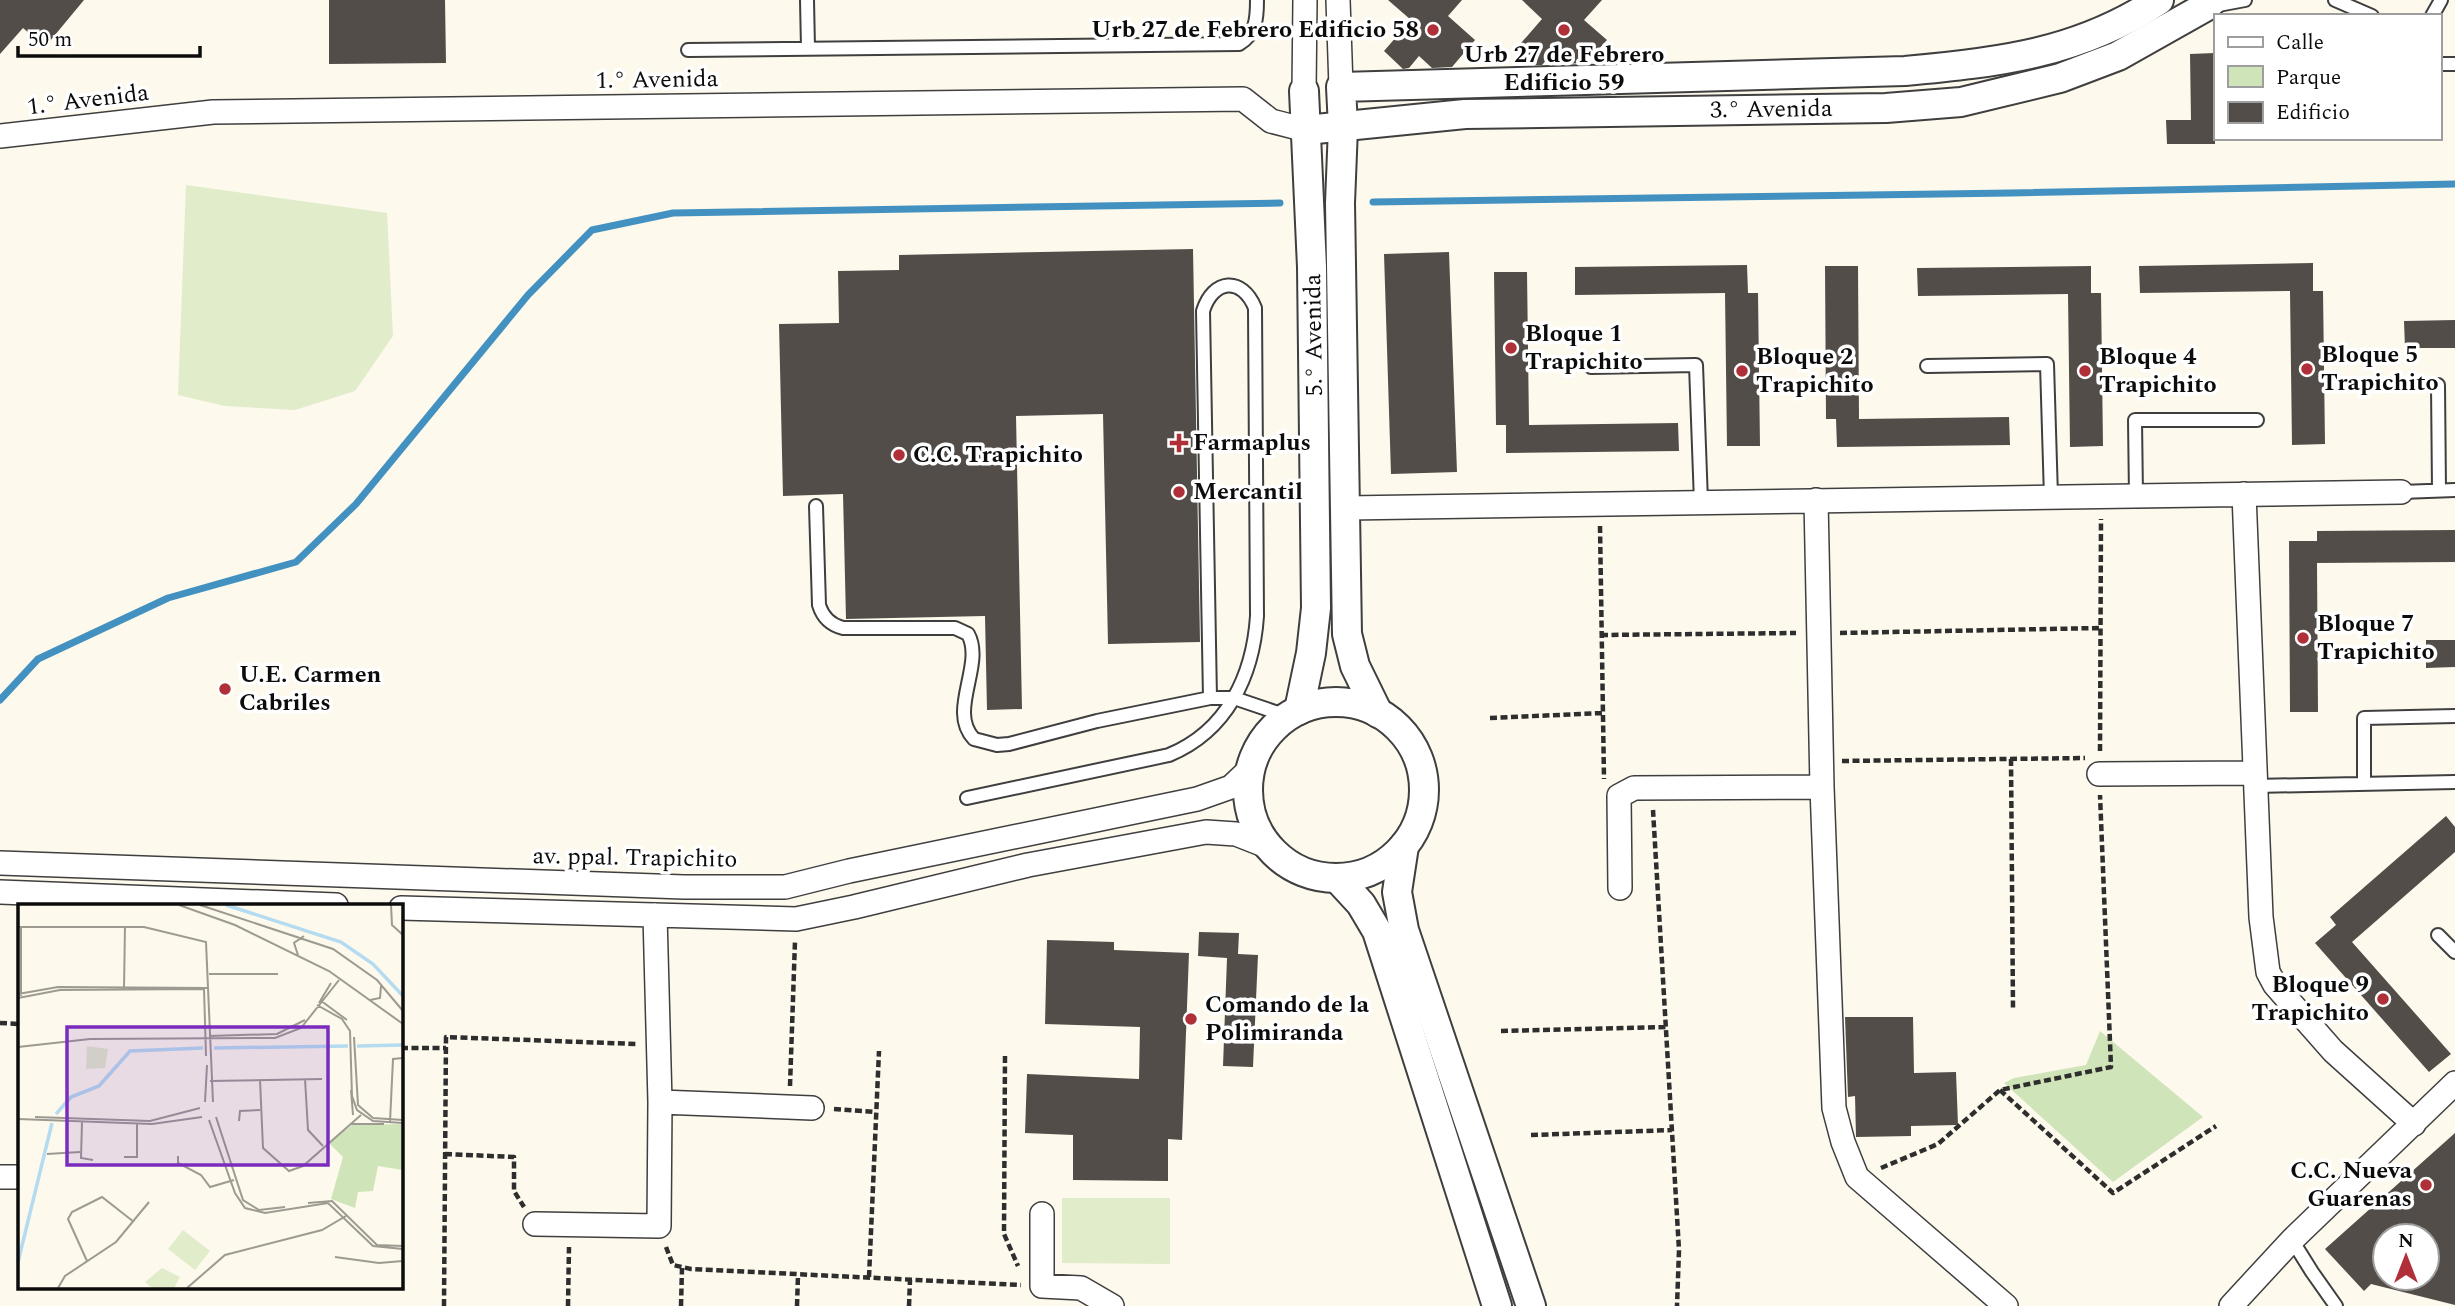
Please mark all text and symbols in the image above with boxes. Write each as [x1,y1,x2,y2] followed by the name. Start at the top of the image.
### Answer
[1091,12,1419,48] place label: Urb 27 de Febrero Edificio 58
[18,14,200,58] scale bar
[2214,14,2441,140] legend
[1425,22,1441,38] marker: Urb 27 de Febrero Edificio 58
[1556,22,1572,38] marker: Urb 27 de Febrero Edificio 59
[28,24,72,56] text: 50 m
[2276,27,2324,59] text: Calle
[1464,37,1664,101] place label: Urb 27 de Febrero Edificio 59
[595,61,719,99] street label: 1.° Avenida
[2276,62,2341,94] text: Parque
[25,75,151,125] street label: 1.° Avenida
[1710,91,1833,129] street label: 3.° Avenida
[2276,97,2350,129] text: Edificio
[1295,273,1333,397] street label: 5.° Avenida
[1525,316,1643,380] place label: Bloque 1 Trapichito
[2321,337,2439,401] place label: Bloque 5 Trapichito
[1756,339,1874,403] place label: Bloque 2 Trapichito
[2099,339,2217,403] place label: Bloque 4 Trapichito
[1503,340,1519,356] marker: Bloque 1 Trapichito
[2299,361,2315,377] marker: Bloque 5 Trapichito
[1734,363,1750,379] marker: Bloque 2 Trapichito
[2077,363,2093,379] marker: Bloque 4 Trapichito
[1193,425,1311,461] place label: Farmaplus
[1171,435,1187,451] marker: Farmaplus
[913,437,1083,473] place label: C.C. Trapichito
[891,447,907,463] marker: C.C. Trapichito
[1193,474,1303,510] place label: Mercantil
[1171,484,1187,500] marker: Mercantil
[2317,606,2435,670] place label: Bloque 7 Trapichito
[2295,630,2311,646] marker: Bloque 7 Trapichito
[239,657,382,721] place label: U.E. Carmen Cabriles
[217,681,233,697] marker: U.E. Carmen Cabriles
[532,838,738,878] street label: av. ppal. Trapichito
[18,904,402,1288] inset map
[2251,967,2369,1031] place label: Bloque 9 Trapichito
[1205,987,1370,1051] place label: Comando de la Polimiranda
[2375,991,2391,1007] marker: Bloque 9 Trapichito
[1183,1011,1199,1027] marker: Comando de la Polimiranda
[2290,1153,2413,1217] place label: C.C. Nueva Guarenas
[2418,1177,2434,1193] marker: C.C. Nueva Guarenas
[2371,1222,2441,1292] north arrow
[2398,1227,2414,1256] text: N

